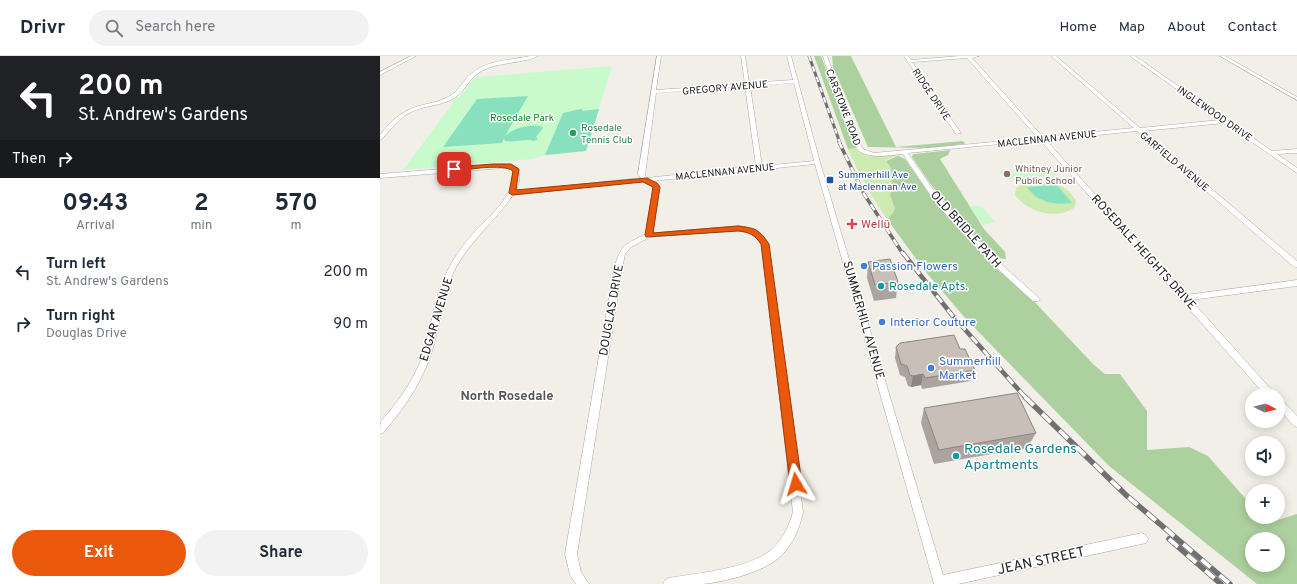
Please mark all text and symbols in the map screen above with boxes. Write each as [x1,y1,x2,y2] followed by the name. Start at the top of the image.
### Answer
[89,10,369,46] search box
[20,16,65,40] text: Drivr
[103,17,125,39] icon: search
[135,18,215,37] text: Search here
[1060,19,1097,36] text: Home
[1119,19,1145,36] text: Map
[1167,19,1206,36] text: About
[1228,19,1277,36] text: Contact
[909,66,953,123] street label: RIDGE DRIVE
[822,67,863,148] street label: CARSTOWE ROAD
[78,69,164,105] text: 200 m
[12,72,64,124] icon: left
[682,78,768,99] street label: GREGORY AVENUE
[1174,83,1254,145] street label: INGLEWOOD DRIVE
[78,104,248,127] text: St. Andrew's Gardens
[490,112,554,125] park label: Rosedale Park
[581,122,633,147] place label: Rosedale Tennis Club
[568,128,578,138] marker: Rosedale Tennis Club
[997,128,1097,151] street label: MACLENNAN AVENUE
[1137,129,1211,195] street label: GARFIELD AVENUE
[54,148,76,170] icon: right
[12,150,46,169] text: Then
[437,152,471,186] pin
[443,158,465,180] icon: arrive
[675,161,775,184] street label: MACLENNAN AVENUE
[1015,163,1082,188] place label: Whitney Junior Public School
[838,169,917,194] place label: Summerhill Ave at Maclennan Ave
[1002,169,1012,179] marker: Whitney Junior Public School
[825,175,835,185] marker: Summerhill Ave at Maclennan Ave
[926,188,1004,272] street label: OLD BRIDLE PATH
[62,189,128,219] text: 09:43
[194,189,209,219] text: 2
[274,189,318,219] text: 570
[1087,192,1199,314] street label: ROSEDALE HEIGHTS DRIVE
[861,217,890,233] place label: Wellü
[76,218,115,234] text: Arrival
[191,218,212,234] text: min
[291,218,302,234] text: m
[846,218,858,230] marker: Wellü
[46,255,106,274] text: Turn left
[838,259,888,381] street label: SUMMERHILL AVENUE
[872,259,958,275] place label: Passion Flowers
[12,261,34,283] icon: left
[859,261,869,271] marker: Passion Flowers
[323,263,368,282] text: 200 m
[596,263,628,357] street label: DOUGLAS DRIVE
[46,274,169,290] text: St. Andrew's Gardens
[417,275,457,363] street label: EDGAR AVENUE
[889,279,968,295] place label: Rosedale Apts.
[876,281,886,291] marker: Rosedale Apts.
[46,307,115,326] text: Turn right
[12,313,34,335] icon: right
[333,315,368,334] text: 90 m
[890,315,976,331] place label: Interior Couture
[877,317,887,327] marker: Interior Couture
[46,326,127,342] text: Douglas Drive
[939,354,1001,384] place label: Summerhill Market
[926,363,936,373] marker: Summerhill Market
[1245,388,1285,428] north arrow
[1245,388,1285,572] map controls
[460,389,554,405] district label: North Rosedale
[1245,436,1285,476] button: sound
[964,441,1077,474] place label: Rosedale Gardens Apartments
[951,451,961,461] marker: Rosedale Gardens Apartments
[775,463,817,505] position arrow
[1245,484,1285,524] button: +
[12,530,186,576] button: Exit
[194,530,368,576] button: Share
[1245,532,1285,572] button: −
[996,544,1087,579] street label: JEAN STREET

